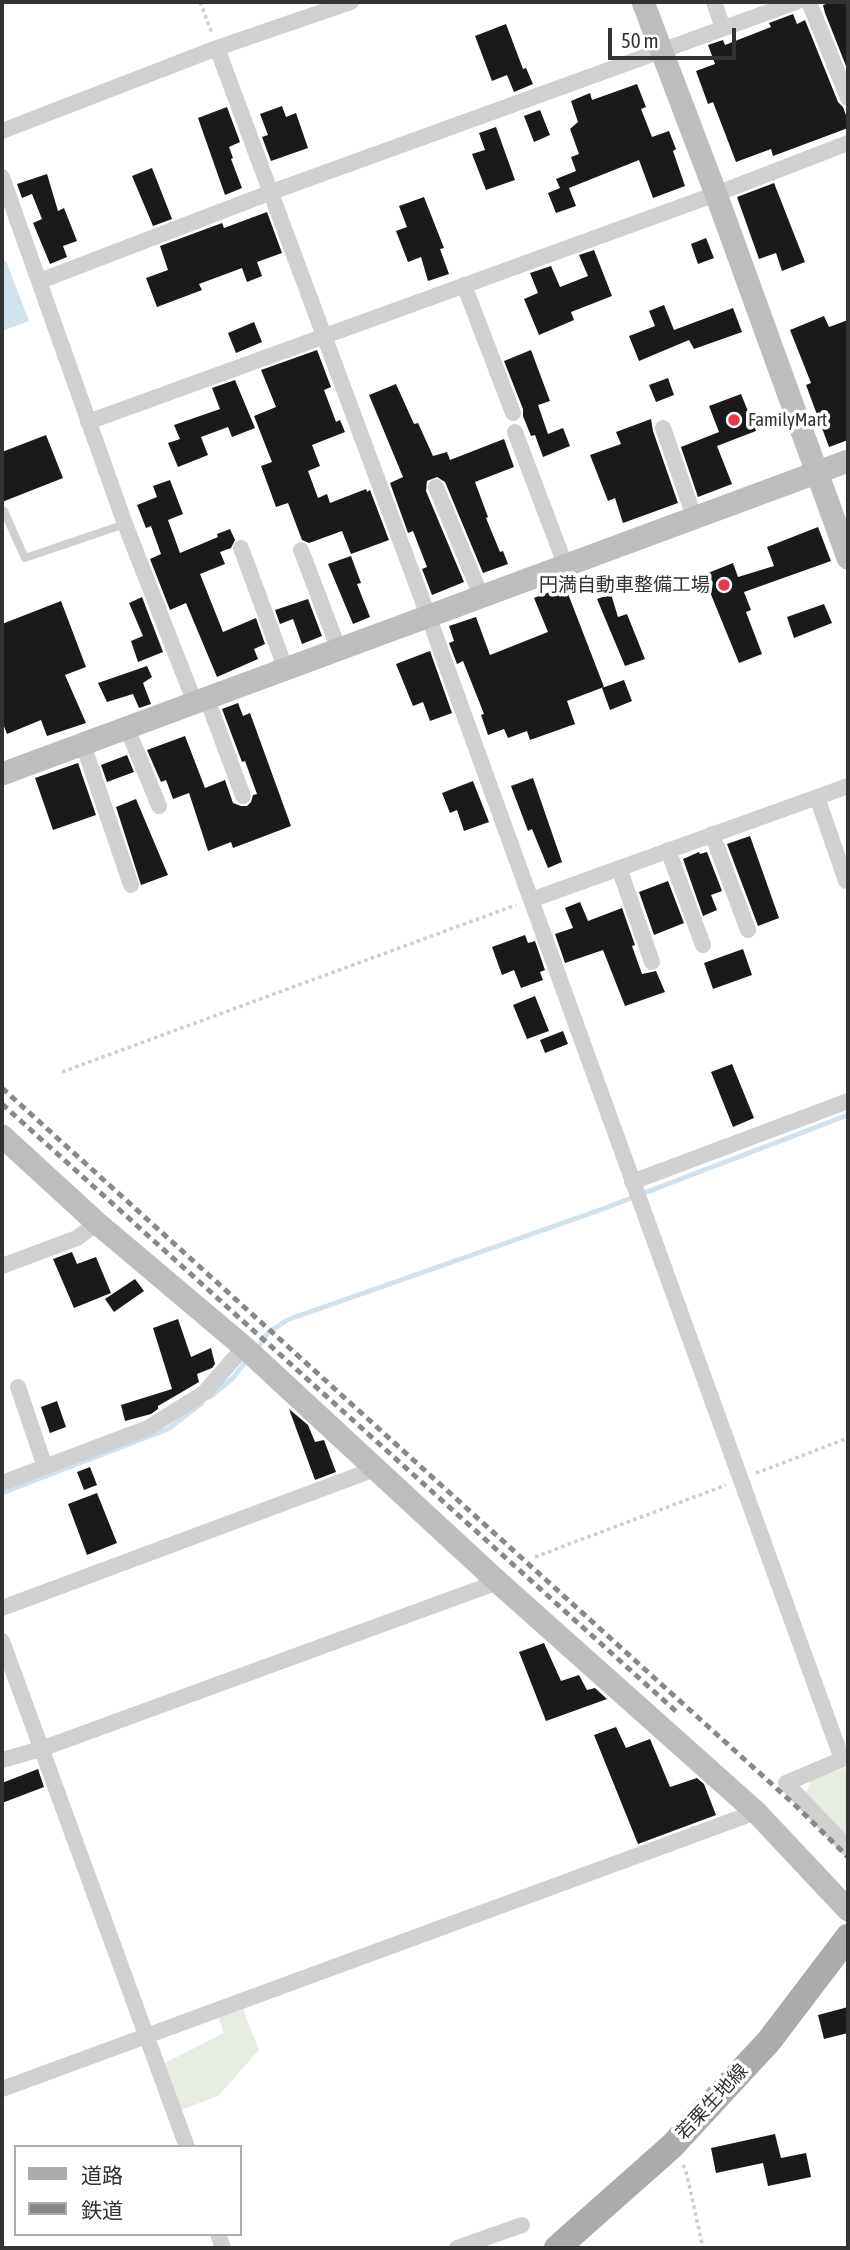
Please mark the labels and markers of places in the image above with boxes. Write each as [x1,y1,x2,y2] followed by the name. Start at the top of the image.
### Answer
[748,409,827,431] place label: FamilyMart
[726,412,742,428] marker: FamilyMart
[539,574,710,596] place label: 円満自動車整備工場
[716,577,732,593] marker: 円満自動車整備工場

